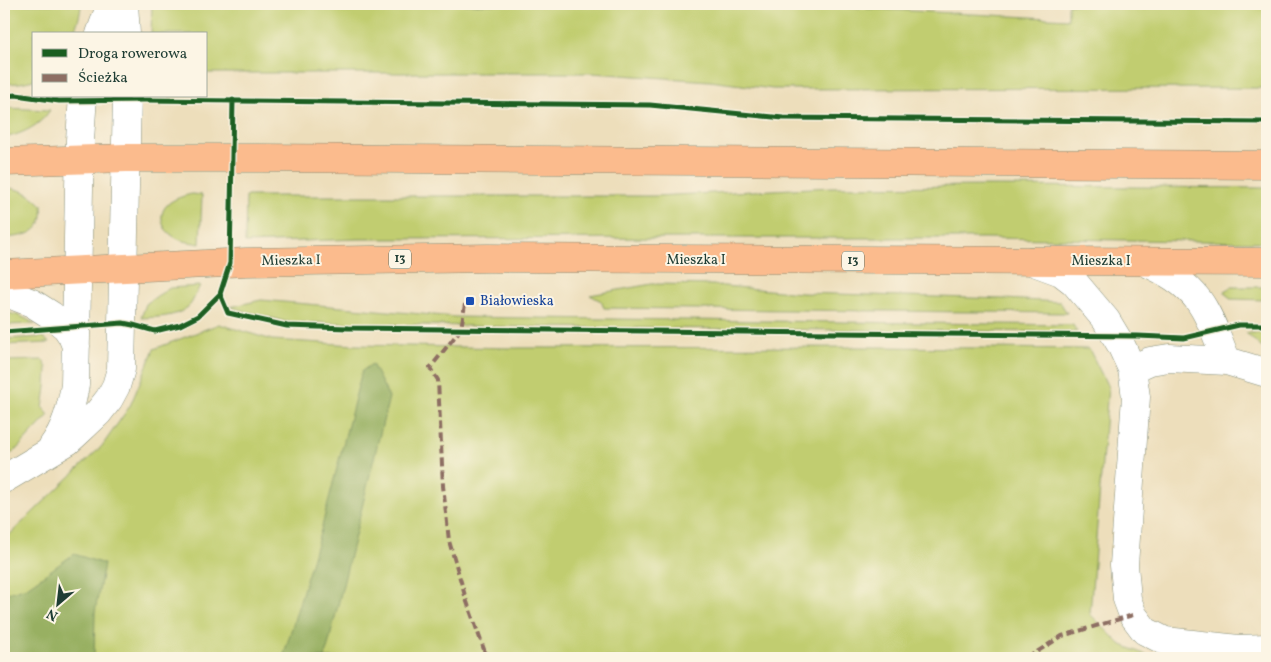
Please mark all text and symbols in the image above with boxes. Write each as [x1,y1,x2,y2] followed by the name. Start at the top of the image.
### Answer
[32,32,208,98] legend
[78,44,187,65] text: Droga rowerowa
[78,68,128,89] text: Ścieżka
[389,250,411,268] road number: 13
[261,251,321,271] street label: Mieszka I
[666,251,726,270] street label: Mieszka I
[842,252,864,270] road number: 13
[1071,252,1131,271] street label: Mieszka I
[480,292,554,311] place label: Białowieska
[464,295,476,307] marker: Białowieska
[32,580,82,630] north arrow
[44,603,62,625] text: N

